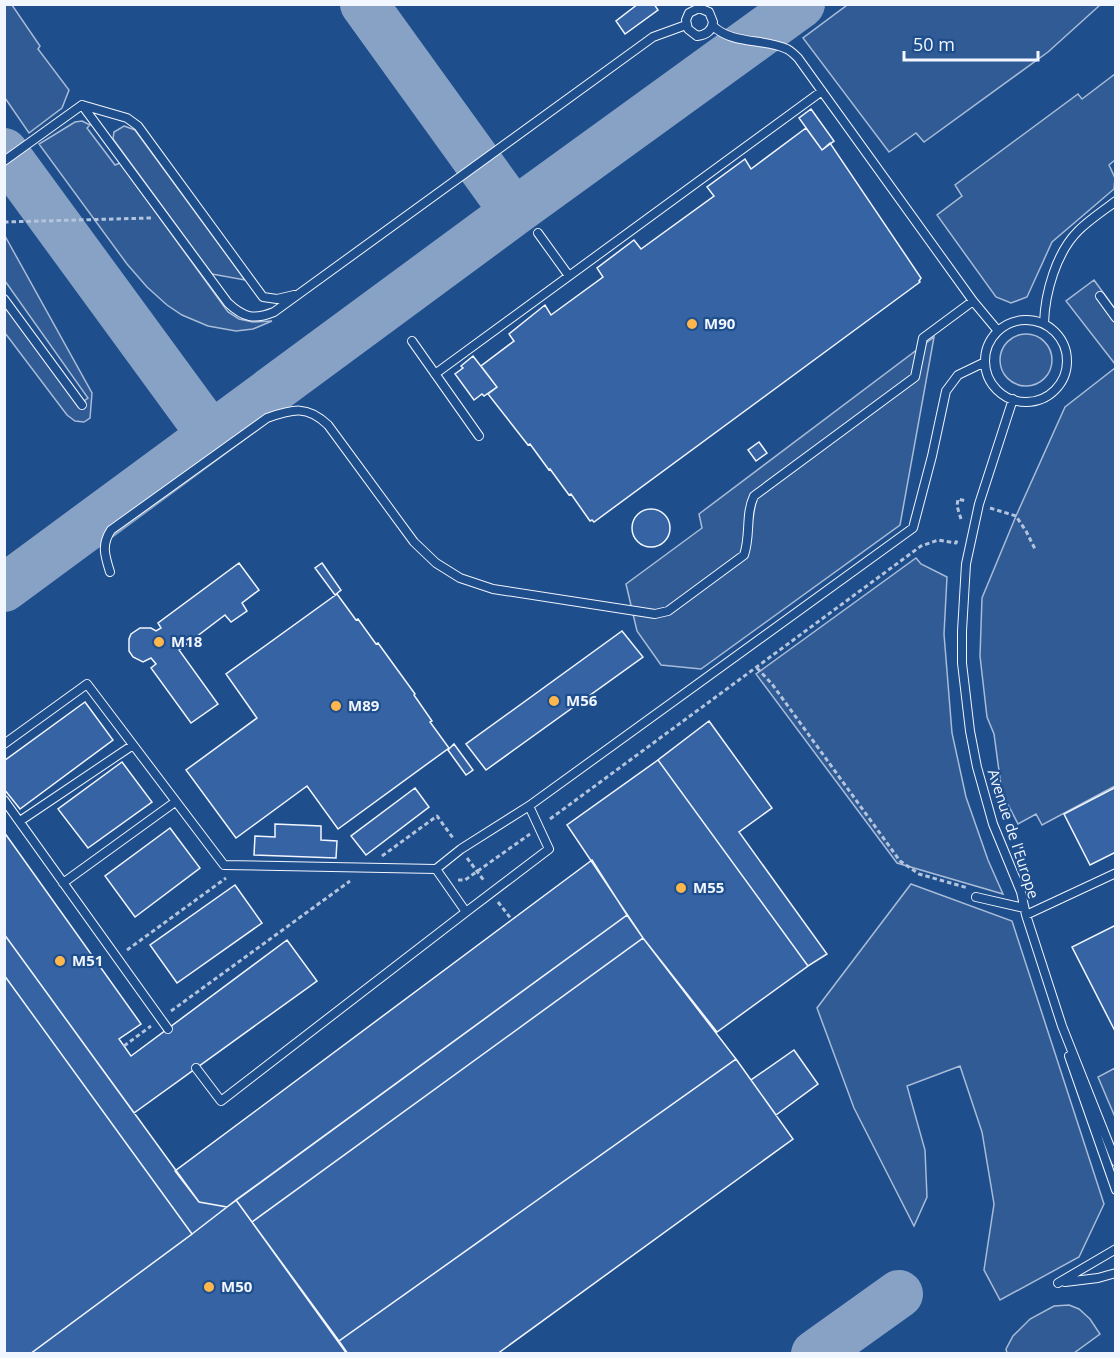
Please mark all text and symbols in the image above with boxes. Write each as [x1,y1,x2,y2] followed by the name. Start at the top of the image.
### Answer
[904,24,1038,62] scale bar
[913,32,955,56] text: 50 m
[704,313,736,333] place label: M90
[685,317,699,331] marker: M90
[171,631,203,651] place label: M18
[152,635,166,649] marker: M18
[566,690,598,710] place label: M56
[547,694,561,708] marker: M56
[348,695,380,715] place label: M89
[329,699,343,713] marker: M89
[984,766,1044,901] street label: Avenue de l'Europe
[693,877,724,897] place label: M55
[674,881,688,895] marker: M55
[72,950,103,970] place label: M51
[53,954,67,968] marker: M51
[221,1276,253,1296] place label: M50
[202,1280,216,1294] marker: M50

